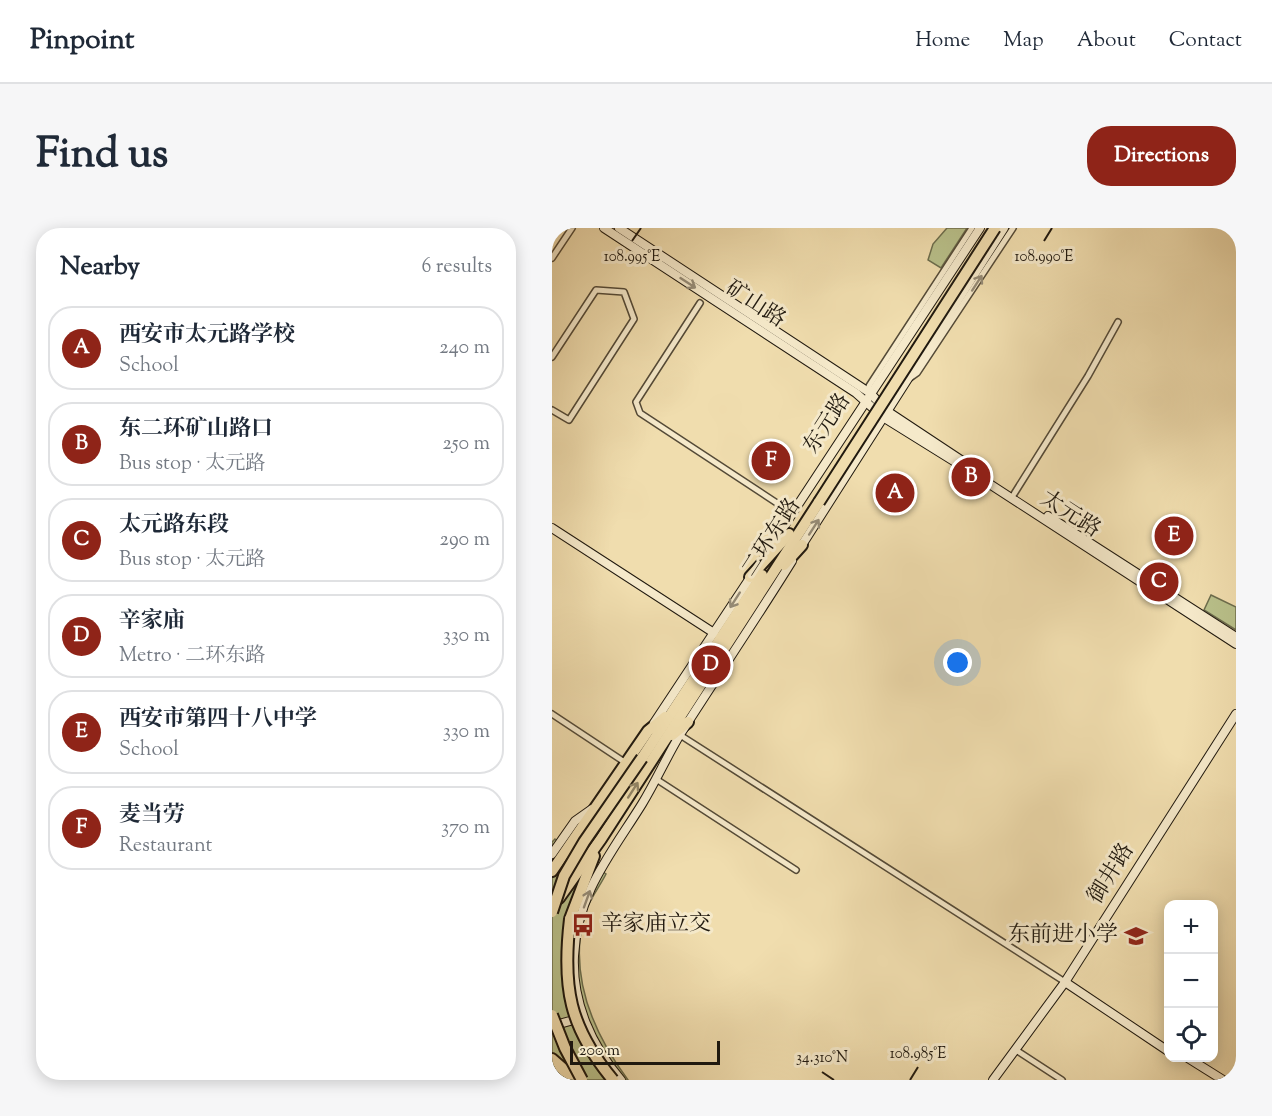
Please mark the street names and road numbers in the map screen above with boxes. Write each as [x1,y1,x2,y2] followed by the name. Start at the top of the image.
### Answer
[719,274,791,336] street label: 矿山路
[797,388,859,460] street label: 东元路
[1034,484,1106,546] street label: 太元路
[735,492,809,584] street label: 二环东路
[1081,838,1143,910] street label: 御井路

